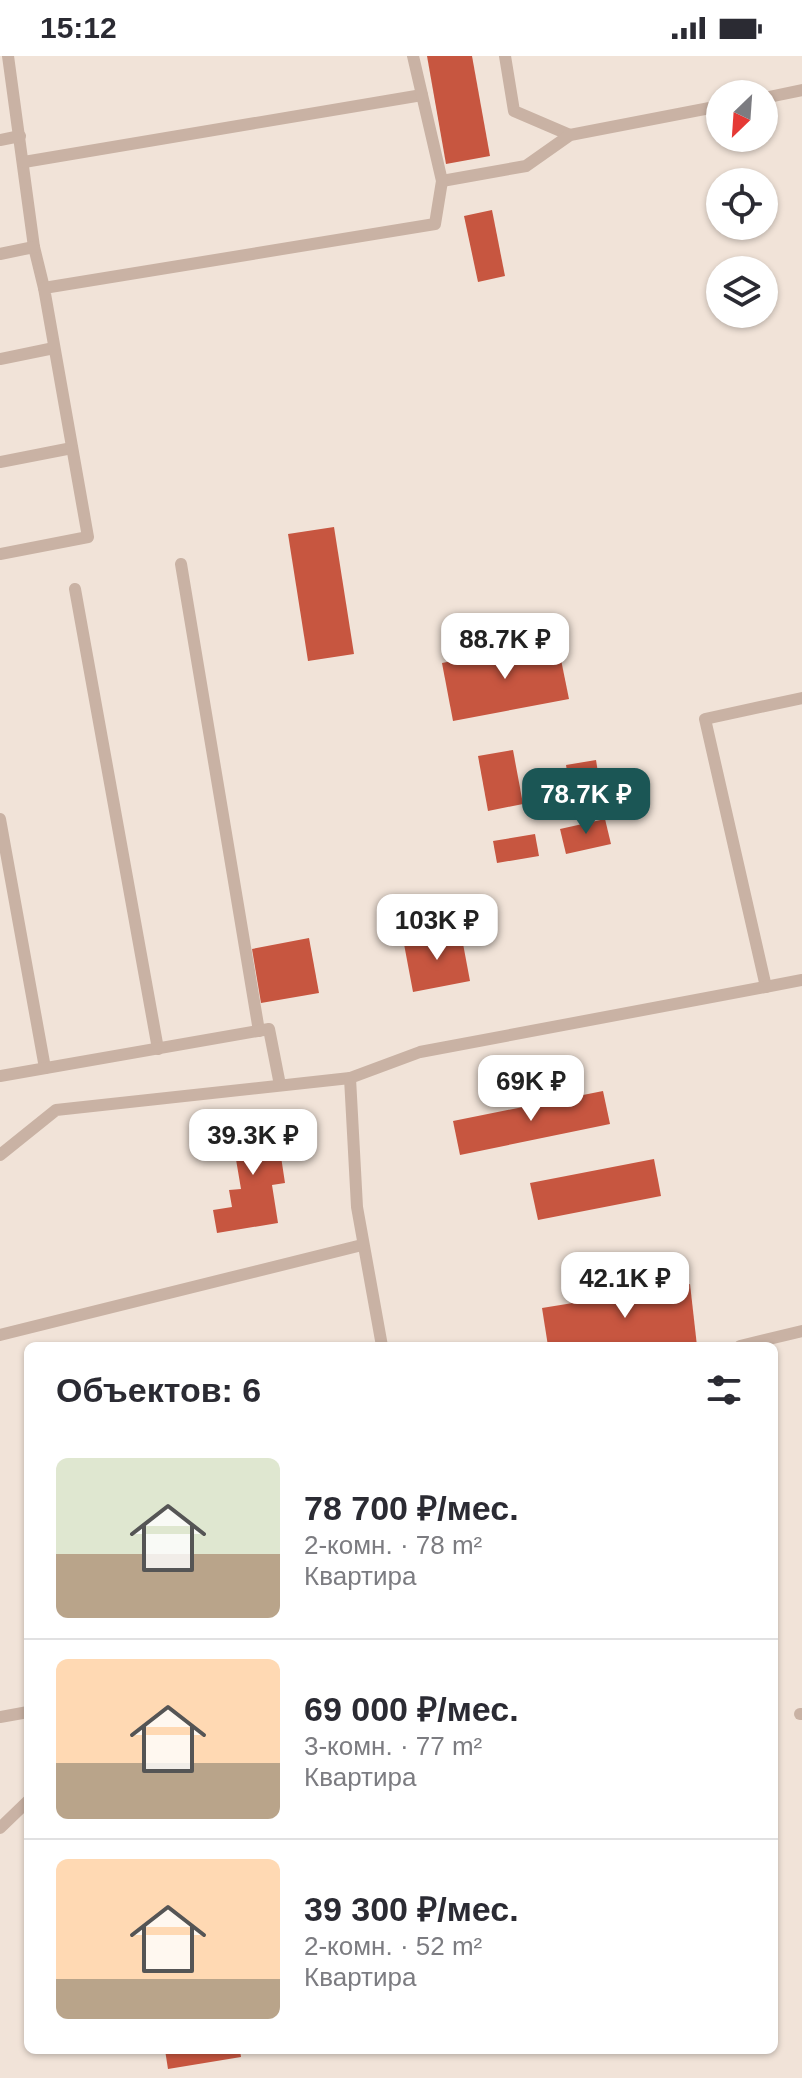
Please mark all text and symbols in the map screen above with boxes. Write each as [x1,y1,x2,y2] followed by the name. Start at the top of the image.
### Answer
[40,11,117,44] text: 15:12
[706,80,778,152] north arrow
[706,80,778,328] map controls
[706,168,778,240] button: locate
[706,256,778,328] button: layers
[431,613,579,681] pin: 88.7K ₽
[459,624,551,654] text: 88.7K ₽
[512,768,660,836] pin: 78.7K ₽
[540,779,632,809] text: 78.7K ₽
[372,894,502,962] pin: 103K ₽
[395,905,479,935] text: 103K ₽
[475,1055,587,1123] pin: 69K ₽
[496,1066,566,1096] text: 69K ₽
[179,1109,327,1177] pin: 39.3K ₽
[207,1120,299,1150] text: 39.3K ₽
[551,1252,699,1320] pin: 42.1K ₽
[579,1263,671,1293] text: 42.1K ₽
[702,1368,746,1412] icon: filters
[56,1371,261,1409] text: Объектов: 6
[304,1489,519,1527] text: 78 700 ₽/мес.
[120,1490,216,1586] icon: home
[304,1530,482,1560] text: 2-комн. · 78 m²
[304,1561,416,1591] text: Квартира
[304,1690,519,1728] text: 69 000 ₽/мес.
[120,1691,216,1787] icon: home
[304,1731,482,1761] text: 3-комн. · 77 m²
[304,1762,416,1792] text: Квартира
[304,1890,519,1928] text: 39 300 ₽/мес.
[120,1891,216,1987] icon: home
[304,1931,482,1961] text: 2-комн. · 52 m²
[304,1962,416,1992] text: Квартира

